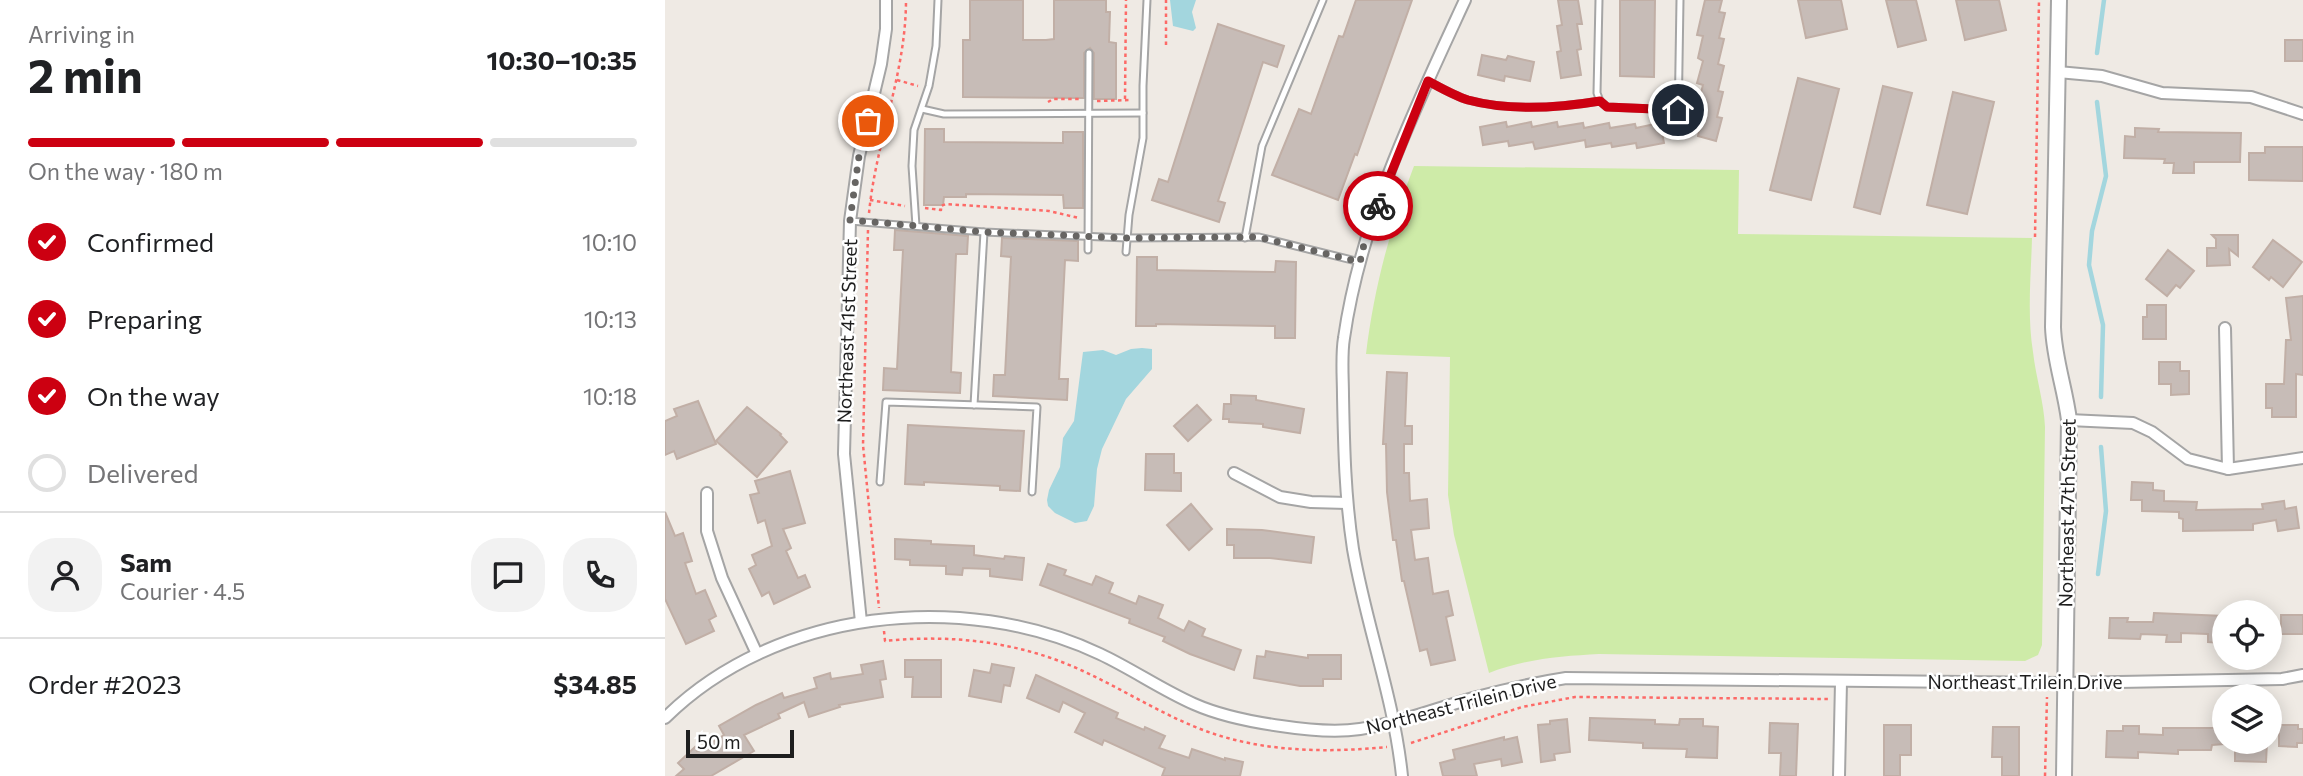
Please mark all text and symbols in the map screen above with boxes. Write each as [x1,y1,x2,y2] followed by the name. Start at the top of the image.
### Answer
[28,20,135,48] text: Arriving in
[486,44,637,75] text: 10:30–10:35
[28,46,143,102] text: 2 min
[1648,80,1708,140] pin
[838,91,898,151] pin
[1659,91,1697,129] icon: home
[849,102,887,140] icon: bag
[28,157,223,185] text: On the way · 180 m
[1343,171,1413,241] courier
[1359,187,1397,225] icon: bike
[28,223,66,261] icon: check
[87,226,214,257] text: Confirmed
[582,228,637,256] text: 10:10
[832,238,861,424] street label: Northeast 41st Street
[28,300,66,338] icon: check
[87,303,202,334] text: Preparing
[584,305,637,333] text: 10:13
[28,377,66,415] icon: check
[87,380,220,411] text: On the way
[583,382,637,410] text: 10:18
[2053,418,2080,608] street label: Northeast 47th Street
[87,457,198,488] text: Delivered
[28,538,102,612] button: person
[471,538,545,612] button: chat
[563,538,637,612] button: phone
[120,546,172,577] text: Sam
[120,577,245,605] text: Courier · 4.5
[2212,600,2282,754] map controls
[2212,600,2282,670] button: locate
[28,668,182,699] text: Order #2023
[553,668,637,699] text: $34.85
[1363,669,1558,738] street label: Northeast Trilein Drive
[1927,670,2123,693] street label: Northeast Trilein Drive
[2212,684,2282,754] button: layers
[686,727,795,759] scale bar
[697,730,741,753] text: 50 m

